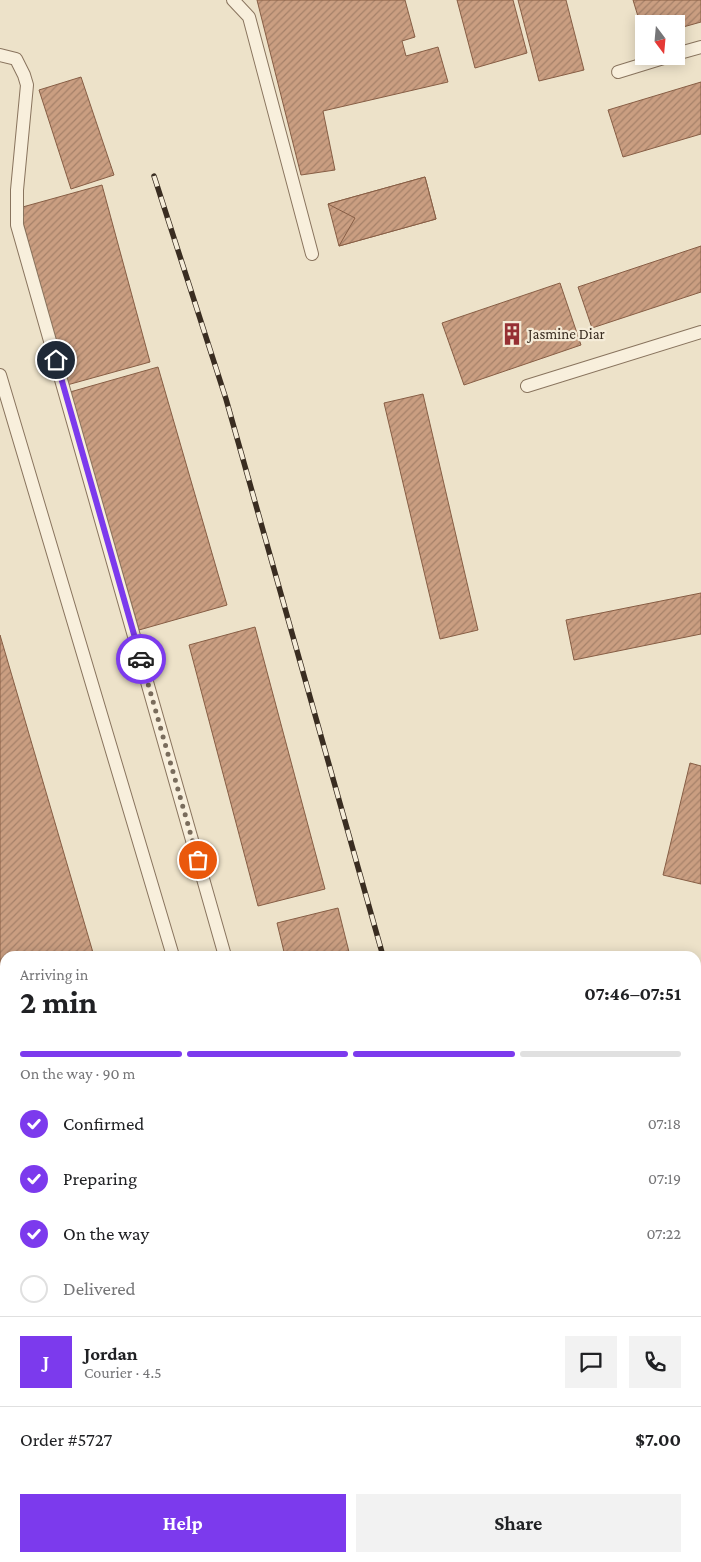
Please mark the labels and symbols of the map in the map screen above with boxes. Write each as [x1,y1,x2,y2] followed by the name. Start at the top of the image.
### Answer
[635,15,685,65] north arrow
[499,321,525,347] building icon: Jasmine Diar
[526,326,606,343] place label: Jasmine Diar
[35,339,77,381] pin
[116,634,166,684] courier
[177,839,219,881] pin

